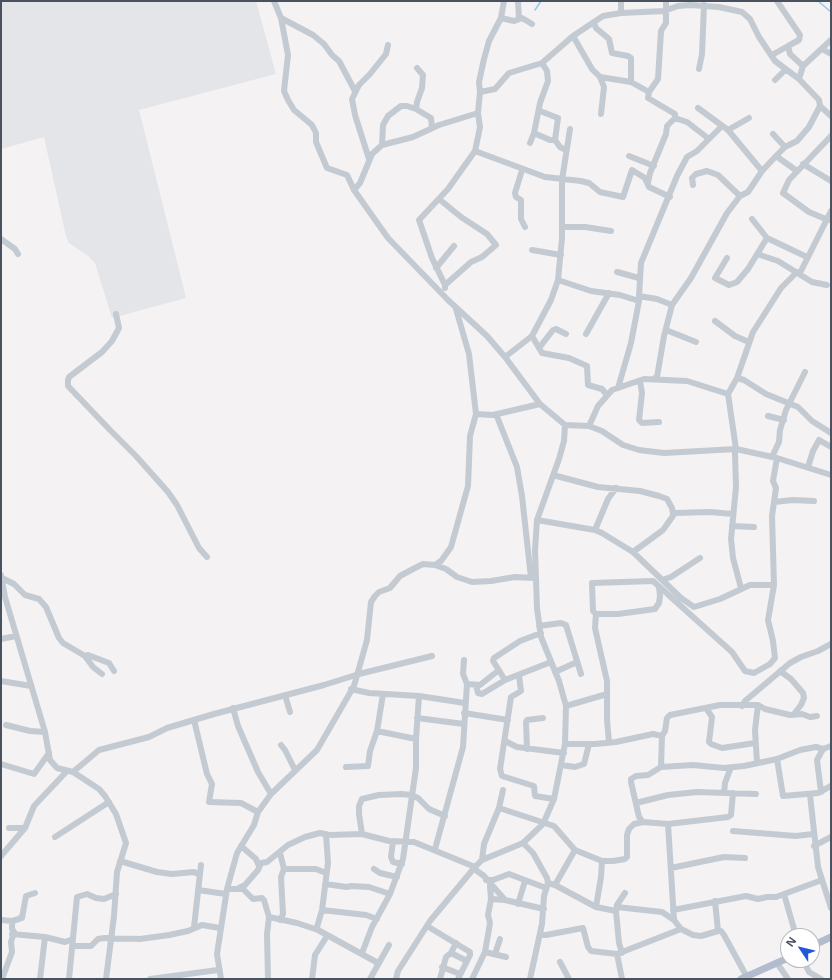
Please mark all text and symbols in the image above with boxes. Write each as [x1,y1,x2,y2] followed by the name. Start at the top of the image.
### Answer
[780,928,820,968] north arrow
[782,933,799,949] text: N

